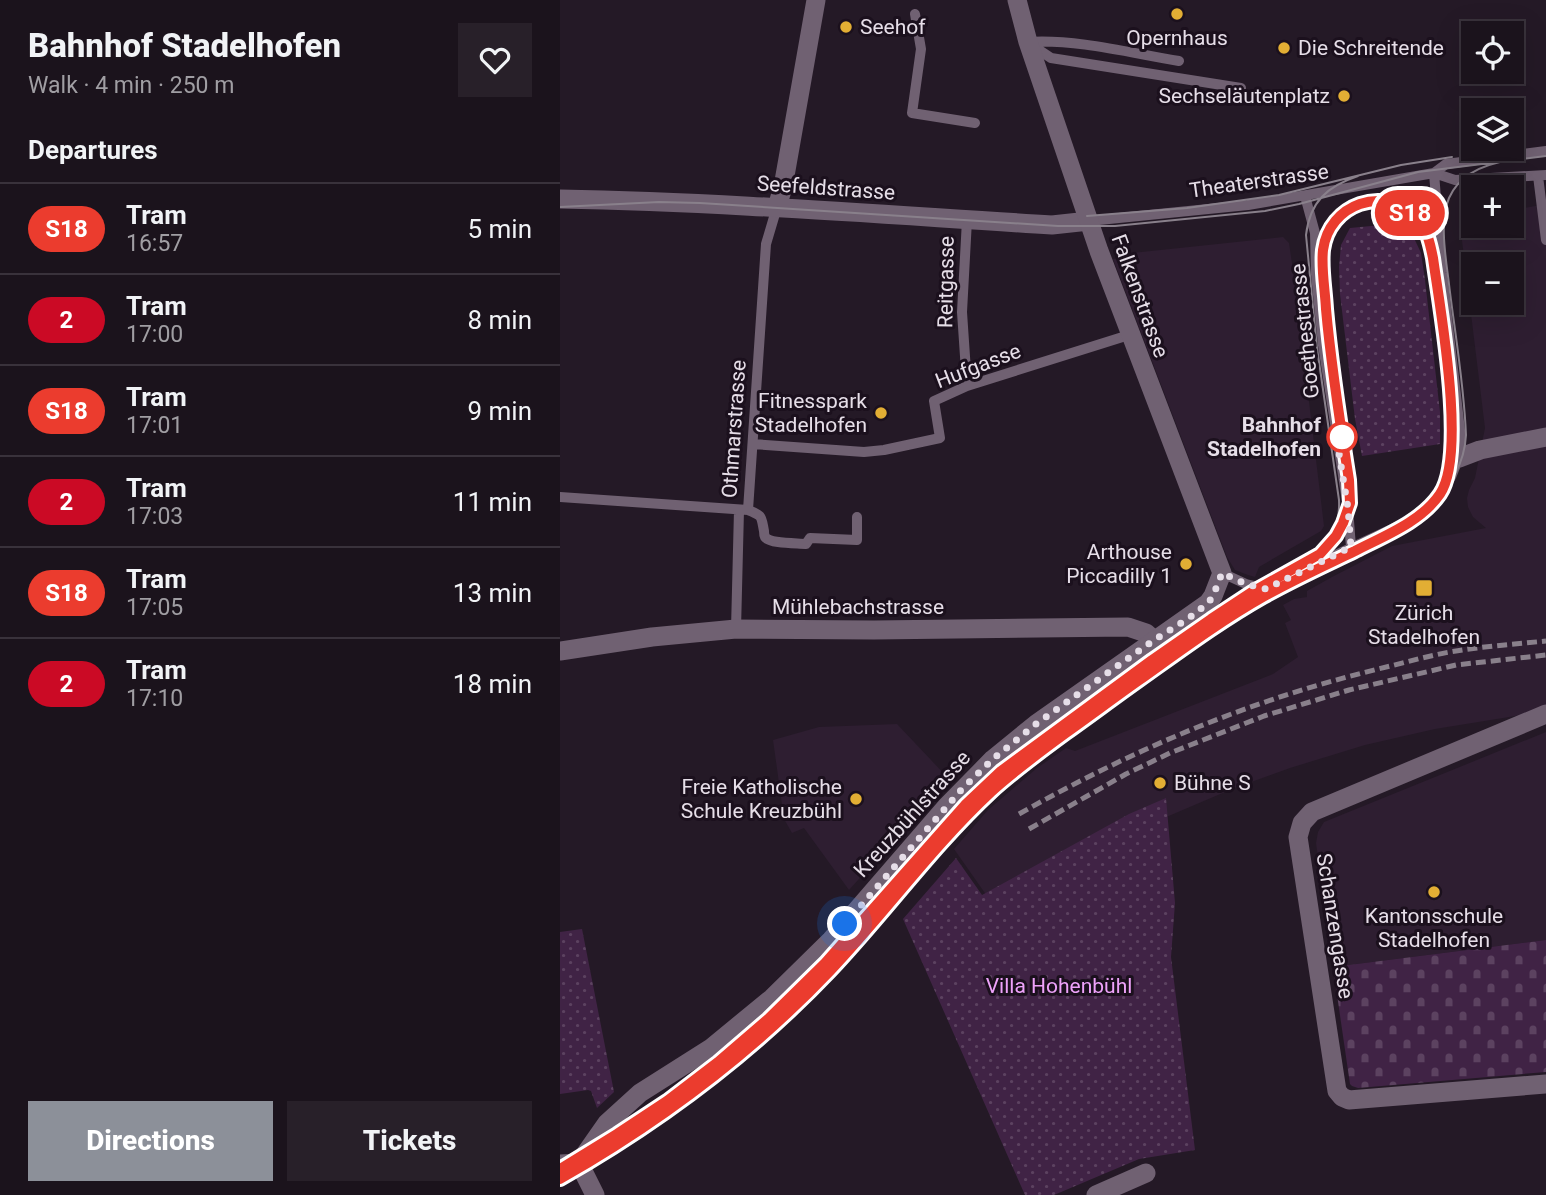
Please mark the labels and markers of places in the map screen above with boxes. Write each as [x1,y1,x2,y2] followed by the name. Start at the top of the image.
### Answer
[1169,6,1185,22] marker: Opernhaus
[860,15,926,39] place label: Seehof
[838,19,854,35] marker: Seehof
[1126,26,1228,50] place label: Opernhaus
[1298,36,1444,60] place label: Die Schreitende
[1276,40,1292,56] marker: Die Schreitende
[1159,84,1330,108] place label: Sechseläutenplatz
[1336,88,1352,104] marker: Sechseläutenplatz
[755,389,867,437] place label: Fitnesspark Stadelhofen
[873,405,889,421] marker: Fitnesspark Stadelhofen
[1207,413,1321,461] place label: Bahnhof Stadelhofen
[1327,422,1357,452] marker: Bahnhof Stadelhofen
[1066,540,1172,588] place label: Arthouse Piccadilly 1
[1178,556,1194,572] marker: Arthouse Piccadilly 1
[1414,578,1434,598] marker: Zürich Stadelhofen
[1368,601,1480,649] place label: Zürich Stadelhofen
[1174,771,1251,795] place label: Bühne S
[681,775,842,823] place label: Freie Katholische Schule Kreuzbühl
[1152,775,1168,791] marker: Bühne S
[848,791,864,807] marker: Freie Katholische Schule Kreuzbühl
[1426,884,1442,900] marker: Kantonsschule Stadelhofen
[1365,904,1503,952] place label: Kantonsschule Stadelhofen

